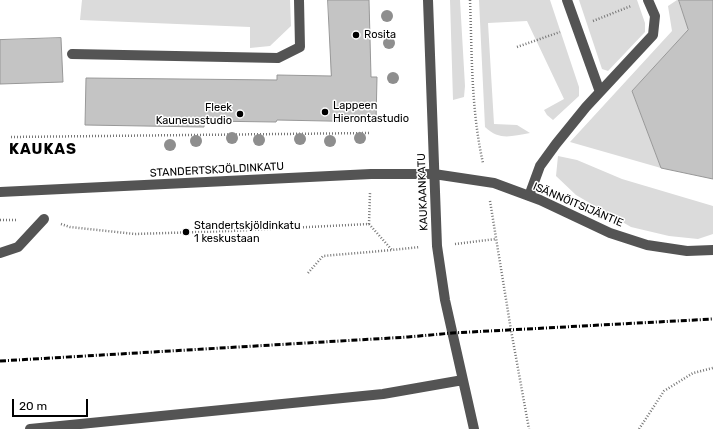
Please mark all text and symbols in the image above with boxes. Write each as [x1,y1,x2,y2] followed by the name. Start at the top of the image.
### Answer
[364,28,396,42] place label: Rosita
[351,30,361,40] marker: Rosita
[333,99,409,125] place label: Lappeen Hierontastudio
[156,101,232,127] place label: Fleek Kauneusstudio
[320,107,330,117] marker: Lappeen Hierontastudio
[235,109,245,119] marker: Fleek Kauneusstudio
[9,141,77,159] district label: KAUKAS
[415,153,431,231] street label: KAUKAANKATU
[150,160,284,180] street label: STANDERTSKJÖLDINKATU
[531,180,625,230] street label: ISÄNNÖITSIJÄNTIE
[194,219,301,245] place label: Standertskjöldinkatu 1 keskustaan
[181,227,191,237] marker: Standertskjöldinkatu 1 keskustaan
[14,391,90,417] scale bar
[19,399,47,413] text: 20 m

